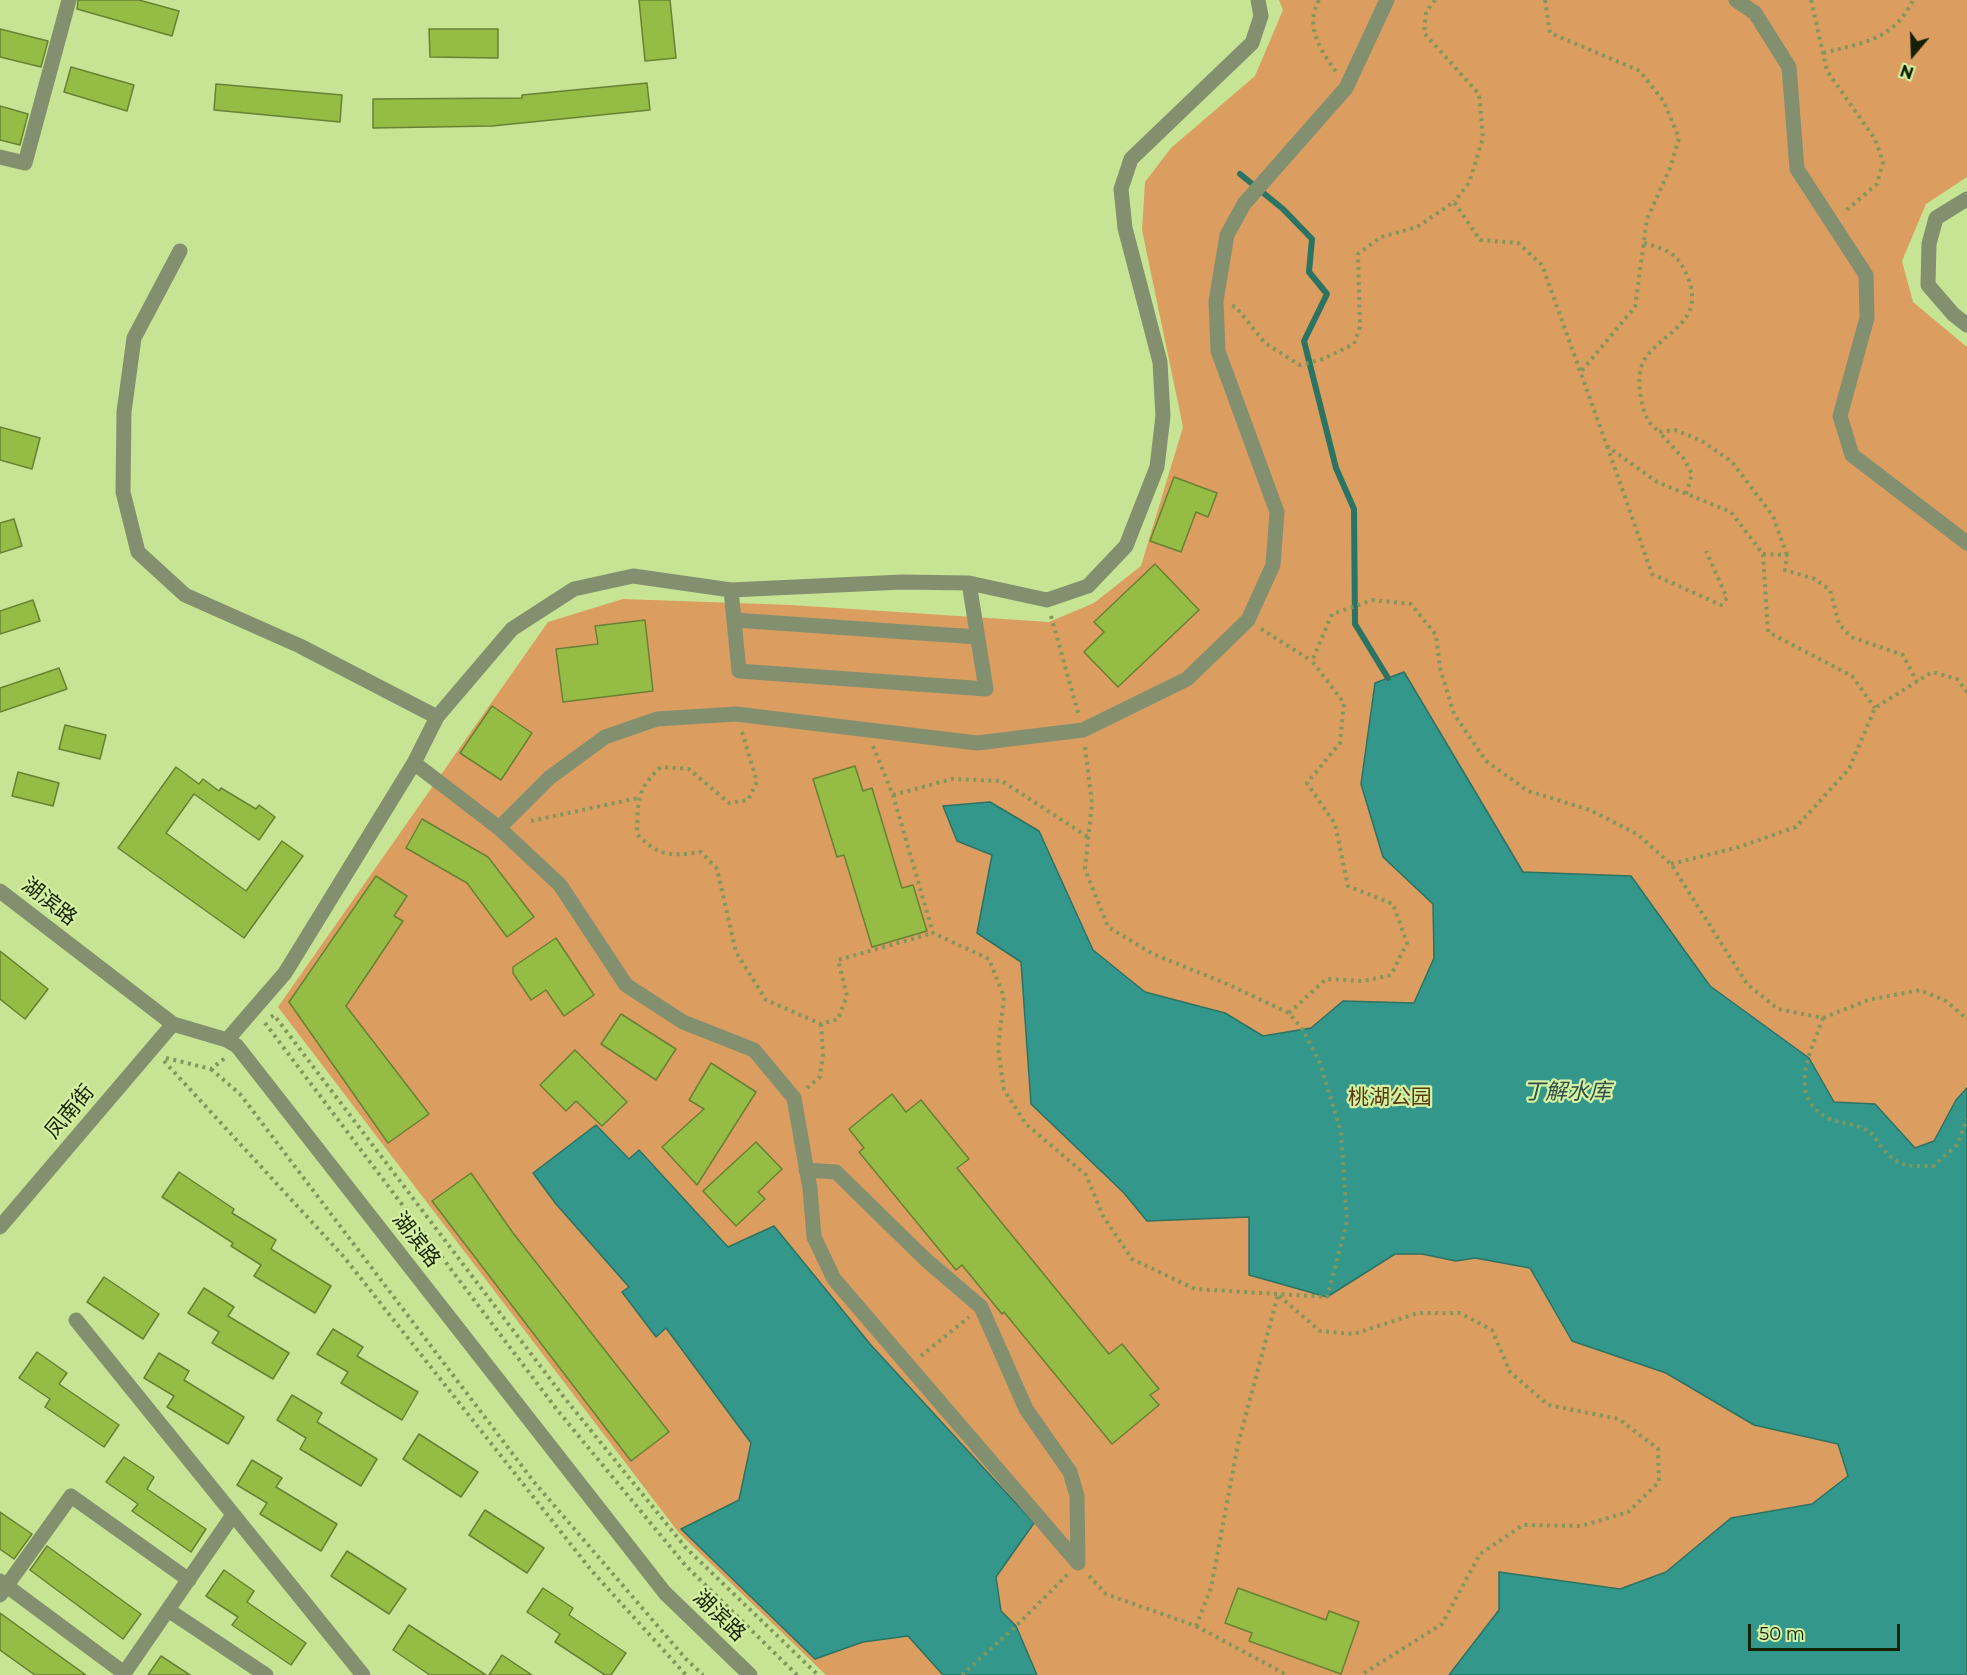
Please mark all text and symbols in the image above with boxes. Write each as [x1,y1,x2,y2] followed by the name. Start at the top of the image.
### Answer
[1883,24,1943,84] north arrow
[1898,60,1916,83] text: N
[16,873,82,931] street label: 湖滨路
[40,1080,100,1144] street label: 凤南街
[1523,1080,1611,1106] water label: 丁解水库
[1348,1085,1432,1111] park label: 桃湖公园
[387,1207,445,1273] street label: 湖滨路
[688,1585,750,1647] street label: 湖滨路
[1751,1612,1902,1650] scale bar
[1759,1623,1805,1645] text: 50 m

